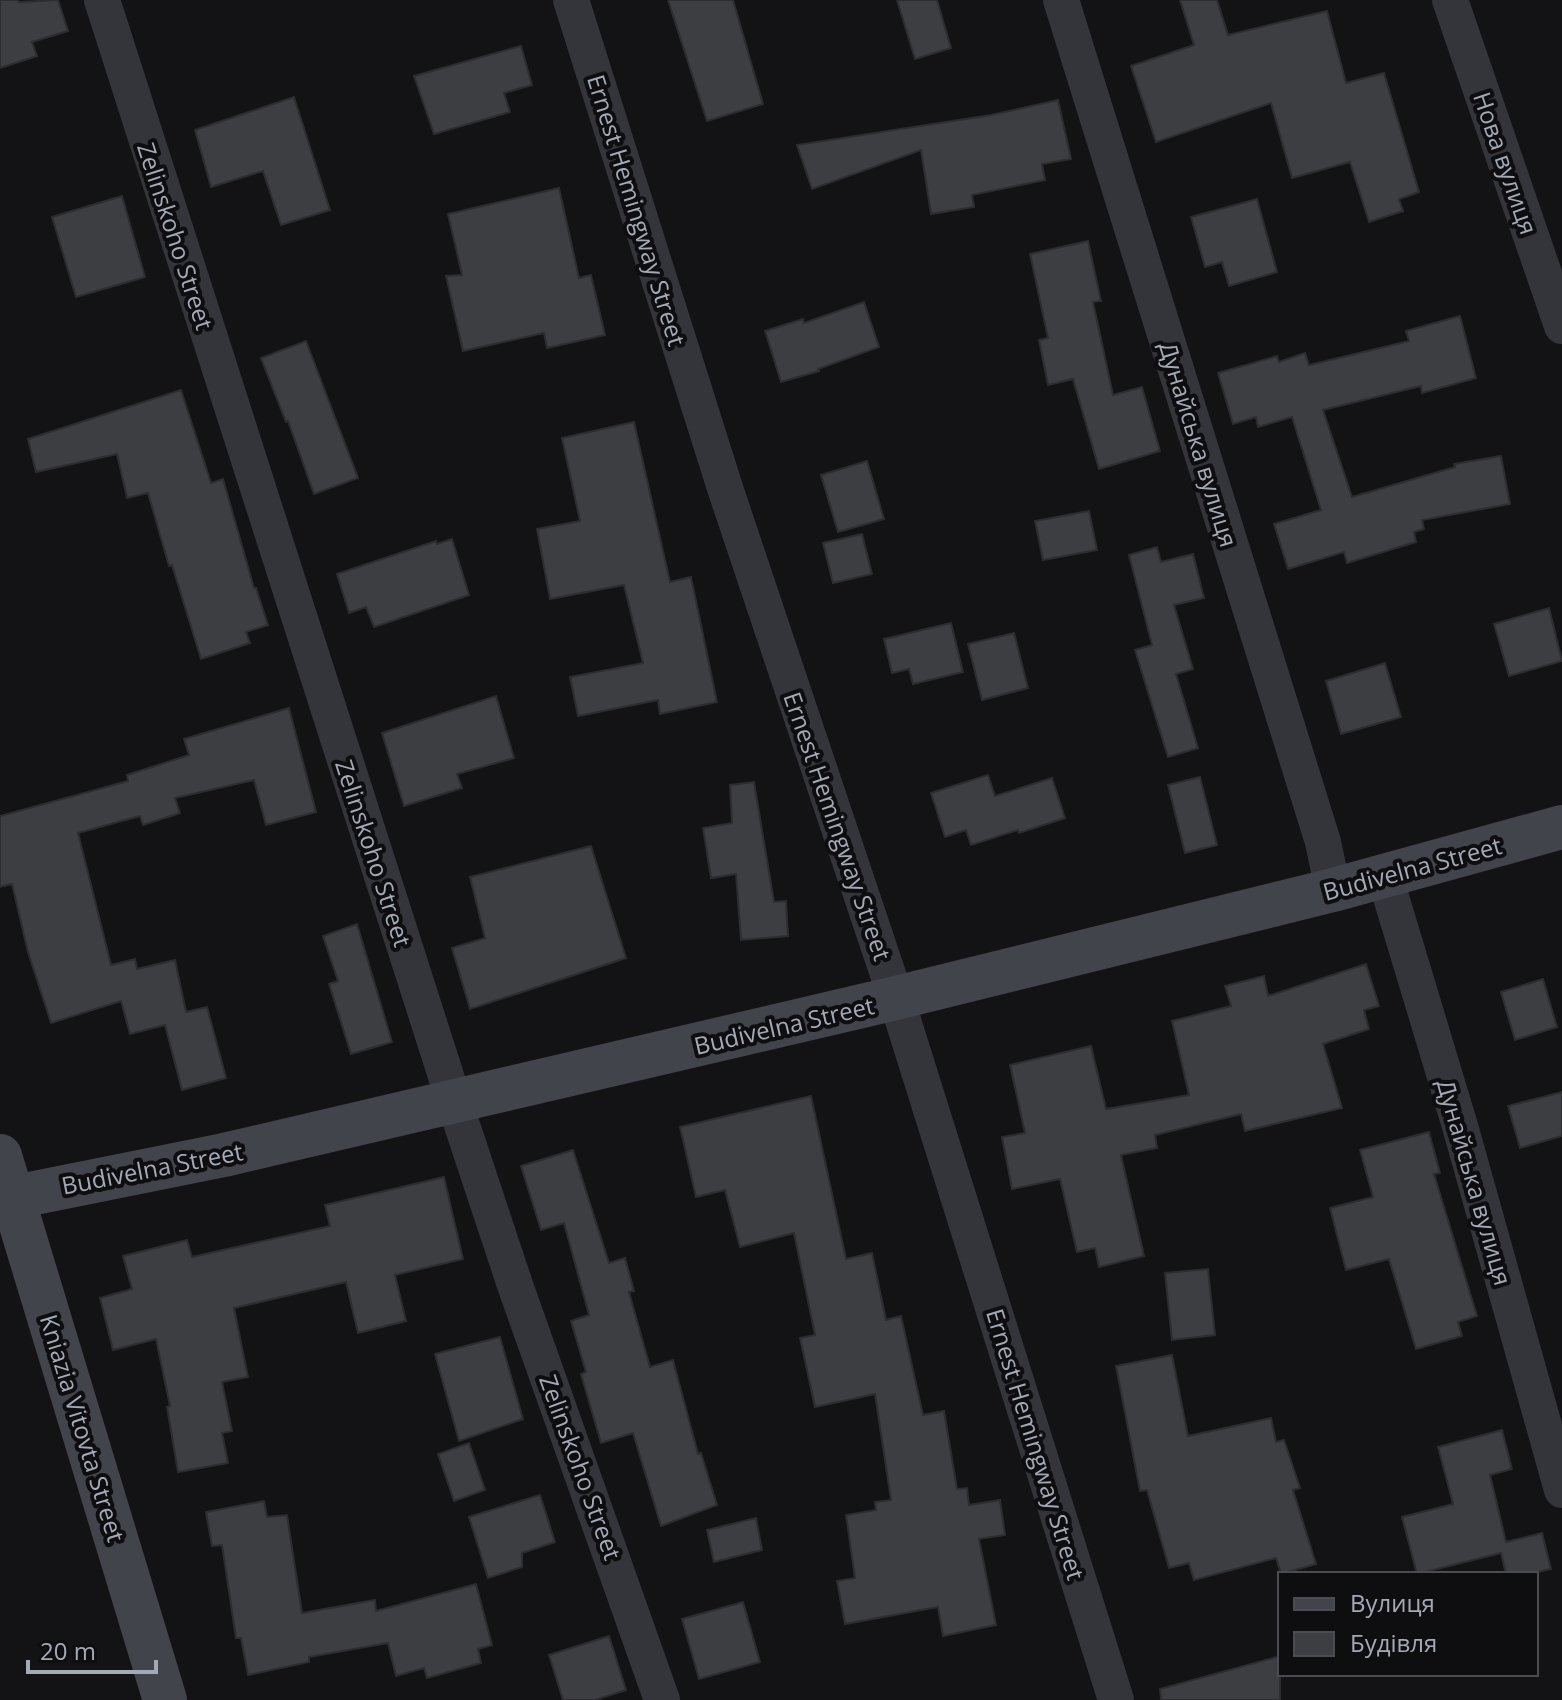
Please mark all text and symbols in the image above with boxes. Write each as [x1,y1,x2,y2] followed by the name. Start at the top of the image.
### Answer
[580,70,694,350] street label: Ernest Hemingway Street
[1466,87,1546,239] street label: Нова вулиця
[130,138,222,334] street label: Zelinskoho Street
[1152,337,1246,551] street label: Дунайська вулиця
[776,687,900,965] street label: Ernest Hemingway Street
[328,755,420,951] street label: Zelinskoho Street
[1319,828,1505,908] street label: Budivelna Street
[691,988,877,1062] street label: Budivelna Street
[1430,1075,1520,1289] street label: Дунайська вулиця
[59,1134,245,1202] street label: Budivelna Street
[979,1304,1093,1584] street label: Ernest Hemingway Street
[33,1310,133,1546] street label: Kniazia Vitovta Street
[532,1370,630,1564] street label: Zelinskoho Street
[1278,1572,1538,1676] legend
[1350,1586,1435,1619] text: Вулиця
[28,1624,156,1674] scale bar
[1350,1626,1437,1659] text: Будівля
[40,1634,96,1667] text: 20 m

